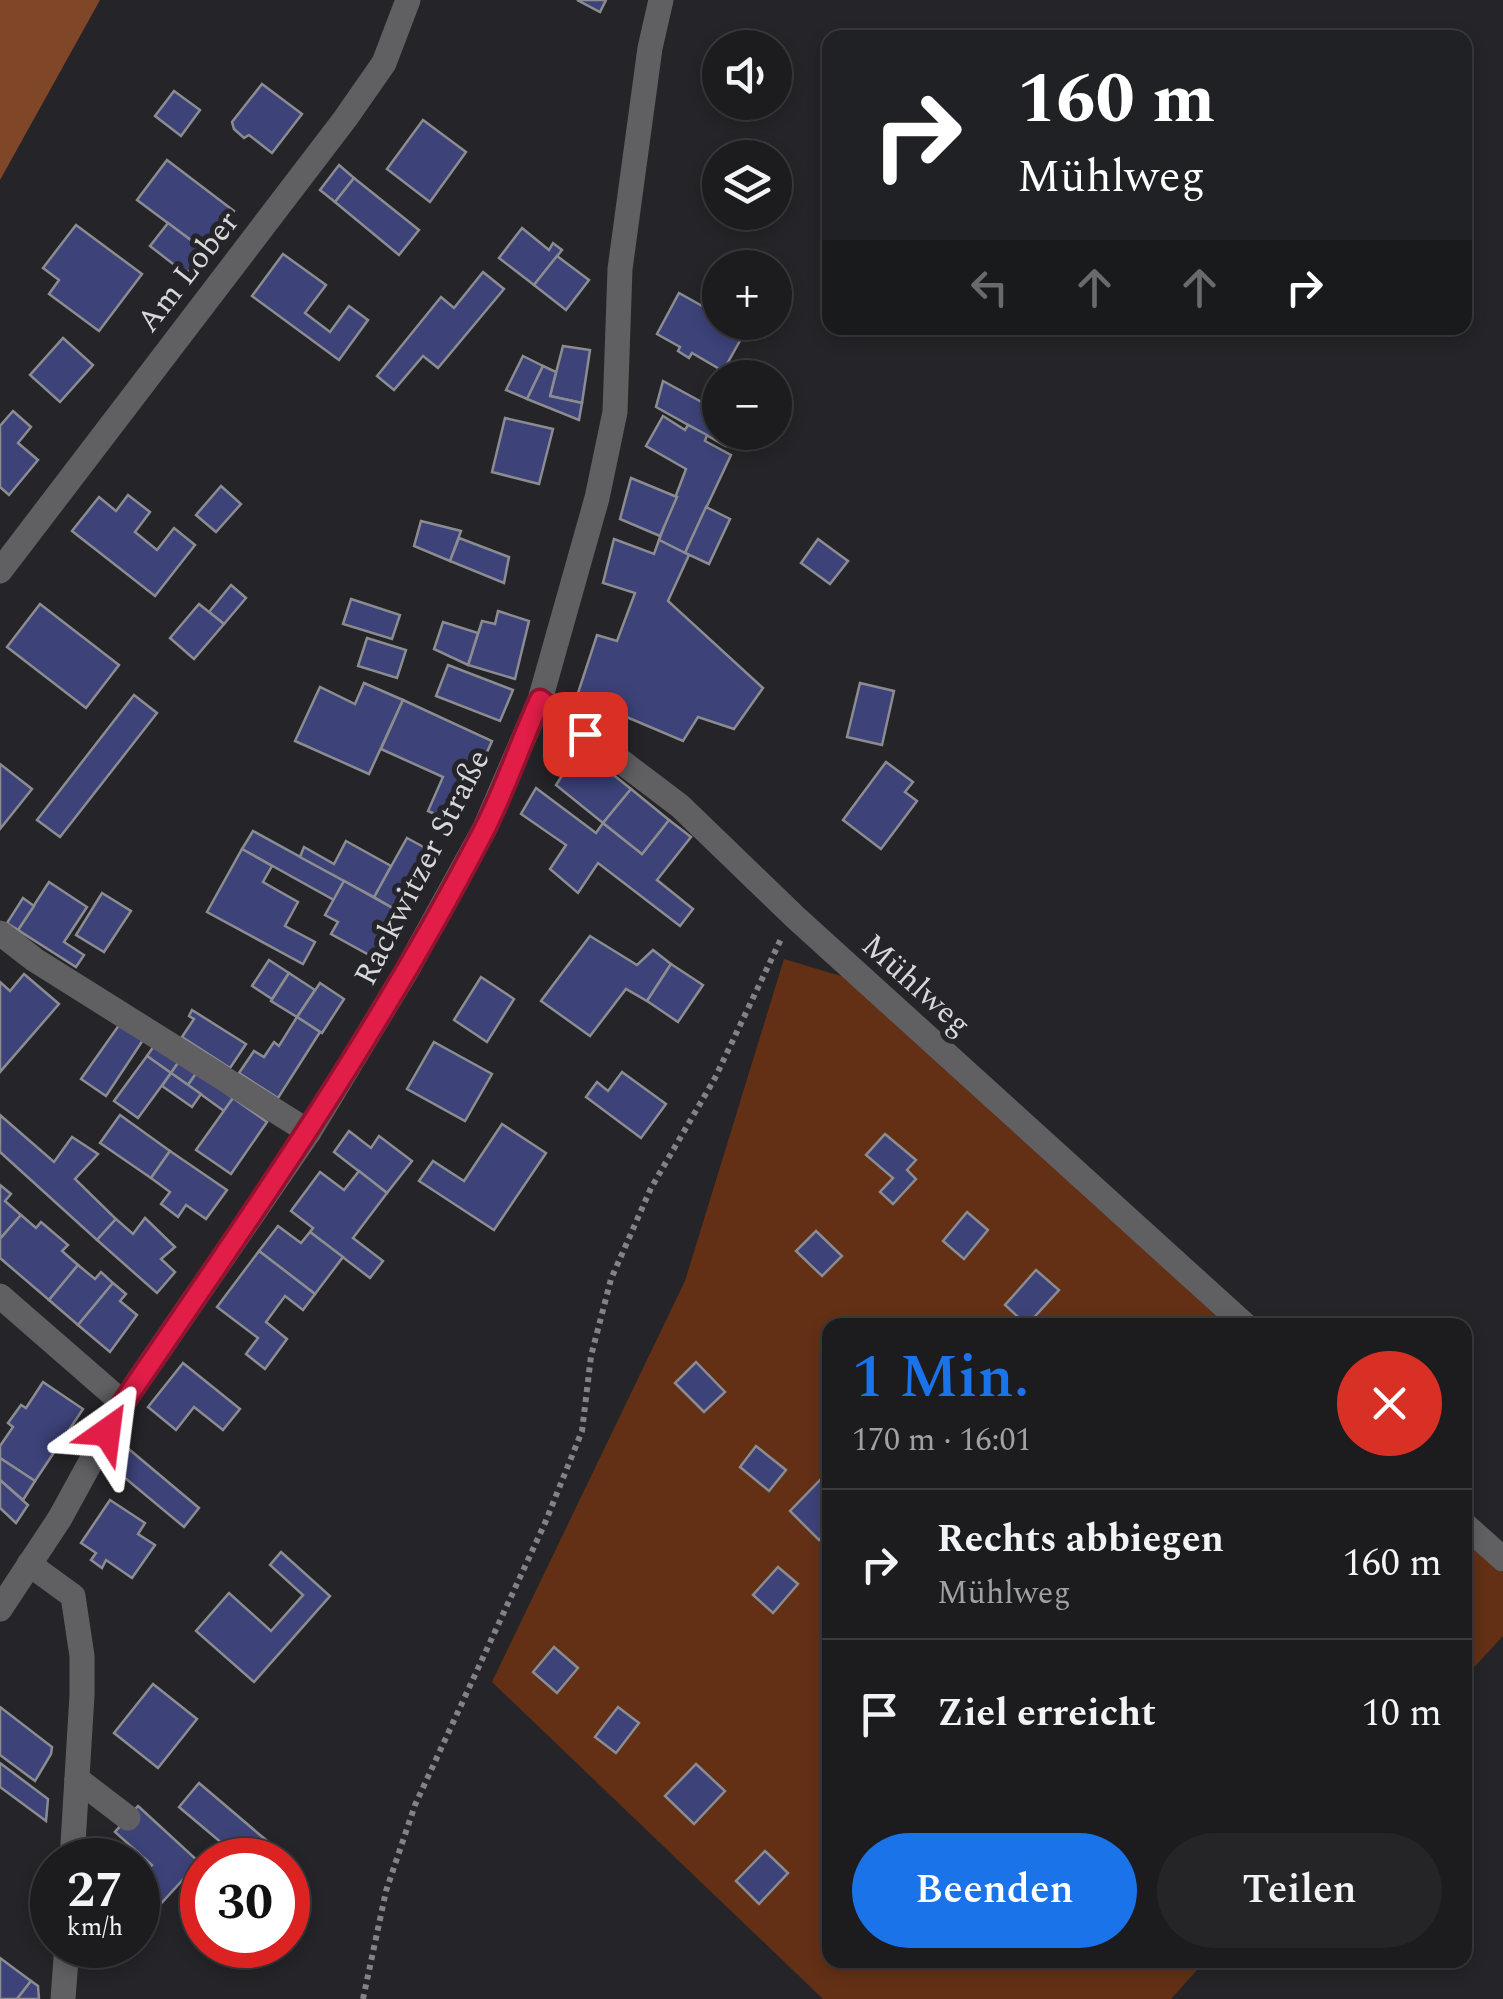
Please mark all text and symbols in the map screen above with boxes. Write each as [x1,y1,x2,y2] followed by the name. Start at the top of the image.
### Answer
[702,30,792,450] map controls
[702,30,792,120] button: sound
[1017,47,1215,153] text: 160 m
[852,70,982,200] icon: right
[702,140,792,230] button: layers
[1017,143,1205,212] text: Mühlweg
[125,200,252,343] street label: Am Lober
[702,250,792,340] button: +
[962,260,1017,315] icon: left
[1067,260,1122,315] icon: ahead
[1172,260,1227,315] icon: ahead
[1277,260,1332,315] icon: right
[702,360,792,450] button: −
[543,692,628,777] pin
[558,707,613,762] icon: arrive
[342,741,503,994] street label: Rackwitzer Straße
[850,922,982,1048] street label: Mühlweg
[852,1332,1029,1424] text: 1 Min.
[1337,1351,1442,1456] button: close
[55,1380,159,1484] position arrow
[852,1416,1032,1465] text: 170 m · 16:01
[937,1511,1224,1569] text: Rechts abbiegen
[1343,1535,1442,1593] text: 160 m
[852,1537,907,1592] icon: right
[937,1569,1071,1618] text: Mühlweg
[937,1685,1156,1743] text: Ziel erreicht
[1362,1685,1442,1743] text: 10 m
[852,1687,907,1742] icon: arrive
[852,1833,1137,1948] button: Beenden
[1157,1833,1442,1948] button: Teilen
[180,1838,310,1968] speed limit sign: 30
[67,1853,123,1929] text: 27
[67,1909,123,1947] text: km/h

